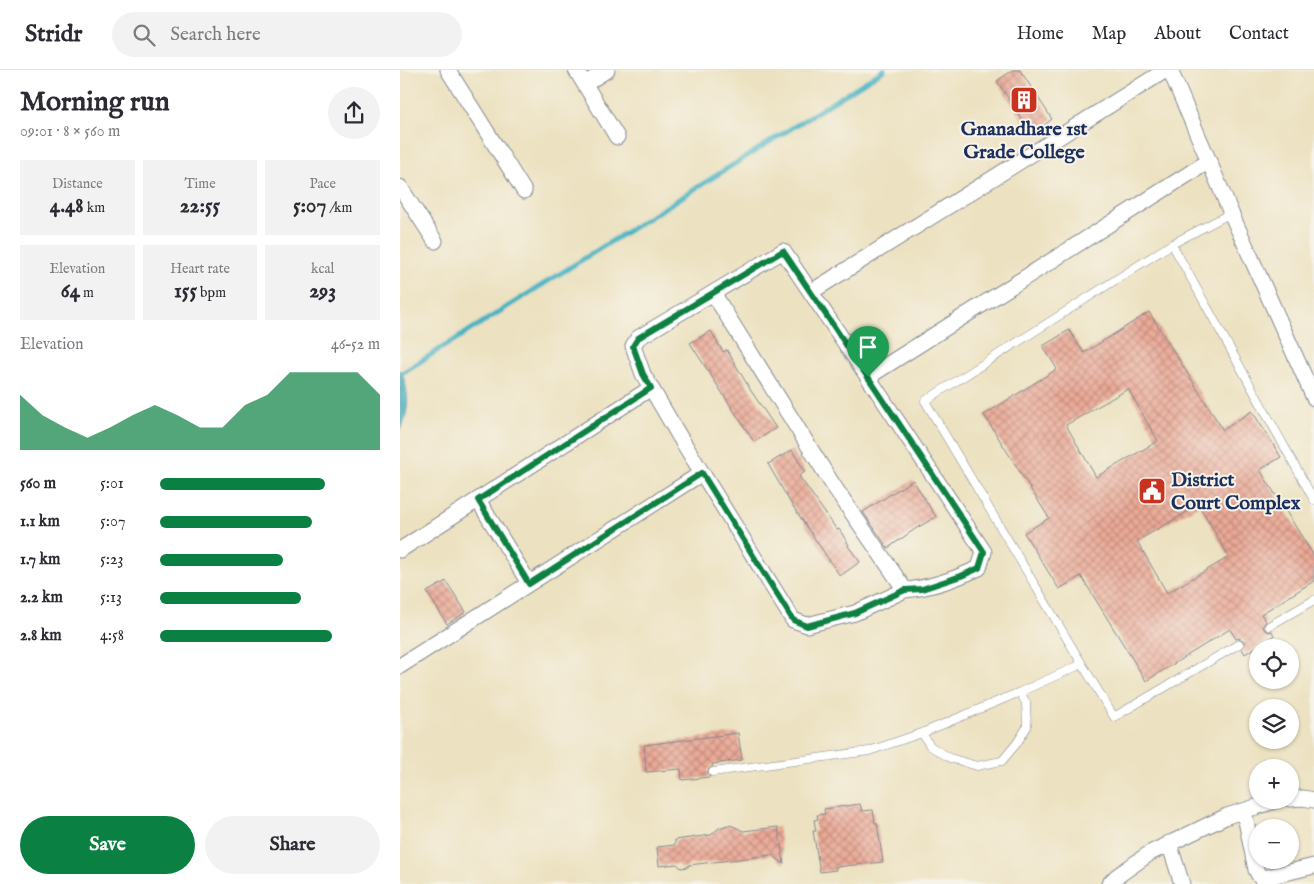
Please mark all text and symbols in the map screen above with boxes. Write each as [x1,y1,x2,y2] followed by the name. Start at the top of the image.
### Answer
[112,12,462,57] search box
[25,19,82,50] text: Stridr
[130,21,158,49] icon: search
[170,23,261,47] text: Search here
[1017,23,1064,46] text: Home
[1092,23,1126,46] text: Map
[1154,23,1201,46] text: About
[1229,23,1289,46] text: Contact
[20,85,170,120] text: Morning run
[1009,85,1039,115] building icon: Gnanadhare 1st Grade College
[328,87,380,139] button: share
[961,117,1087,165] place label: Gnanadhare 1st Grade College
[20,122,120,142] text: 09:01 · 8 × 560 m
[52,175,103,193] text: Distance
[184,175,216,193] text: Time
[309,175,336,193] text: Pace
[50,193,84,220] text: 4.48
[180,193,220,220] text: 22:55
[293,193,326,220] text: 5:07
[84,199,105,217] text: km
[326,199,352,217] text: /km
[50,260,105,278] text: Elevation
[170,260,230,278] text: Heart rate
[311,260,334,278] text: kcal
[61,278,80,305] text: 64
[174,278,197,305] text: 155
[309,278,336,305] text: 293
[80,284,94,302] text: m
[197,284,226,302] text: bpm
[847,326,889,377] pin
[854,333,882,361] icon: arrive
[20,335,83,355] text: Elevation
[331,335,380,355] text: 46–52 m
[1171,468,1301,516] place label: District Court Complex
[20,474,56,494] text: 560 m
[100,474,124,494] text: 5:01
[1137,476,1167,506] public building icon: District Court Complex
[20,512,60,532] text: 1.1 km
[100,512,125,532] text: 5:07
[20,550,60,570] text: 1.7 km
[100,550,124,570] text: 5:23
[20,588,63,608] text: 2.2 km
[100,588,122,608] text: 5:13
[20,626,62,646] text: 2.8 km
[100,626,124,646] text: 4:58
[1249,639,1299,869] map controls
[1249,639,1299,689] button: locate
[1249,699,1299,749] button: layers
[1249,759,1299,809] button: +
[20,816,195,874] button: Save
[205,816,380,874] button: Share
[1249,819,1299,869] button: −

